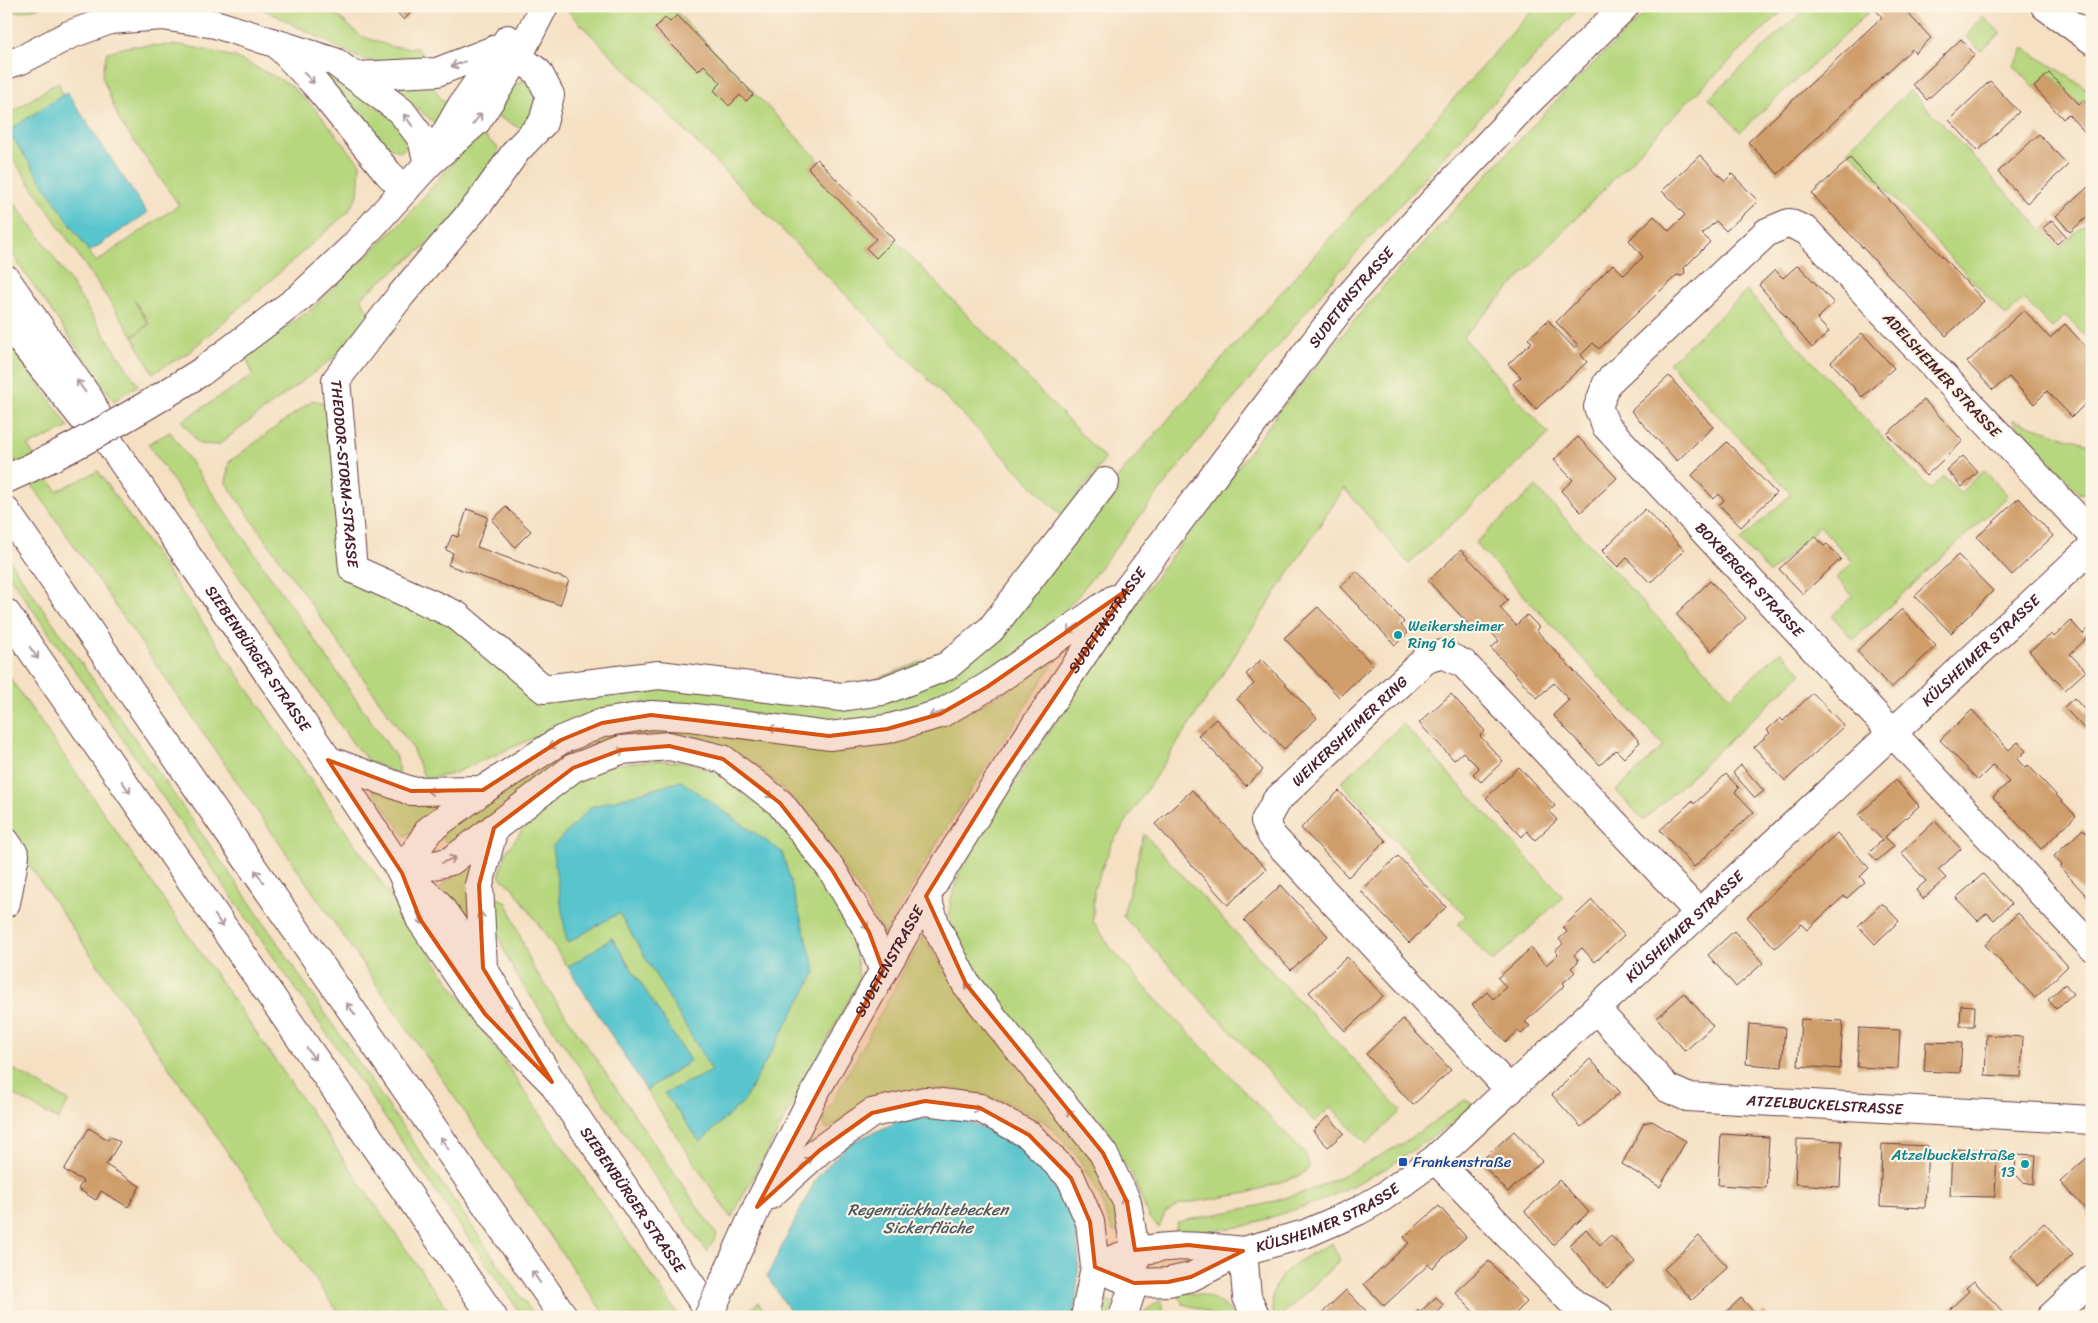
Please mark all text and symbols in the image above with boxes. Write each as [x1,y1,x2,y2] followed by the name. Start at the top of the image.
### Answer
[451,60,466,69] one-way arrow
[303,72,315,84] one-way arrow
[471,113,482,126] one-way arrow
[403,114,413,128] one-way arrow
[1302,240,1402,353] street label: SUDETENSTRASSE
[1876,305,2009,445] street label: ADELSHEIMER STRASSE
[323,379,366,570] street label: THEODOR-STORM-STRASSE
[76,380,86,394] one-way arrow
[1689,516,1811,645] street label: BOXBERGER STRASSE
[1061,560,1154,679] street label: SUDETENSTRASSE
[198,580,319,738] street label: SIEBENBÜRGER STRASSE
[1915,587,2048,713] street label: KÜLSHEIMER STRASSE
[1408,613,1504,656] place label: Weikersheimer Ring 16
[1066,623,1080,633] one-way arrow
[1392,629,1404,641] marker: Weikersheimer Ring 16
[29,646,39,660] one-way arrow
[1285,669,1414,793] street label: WEIKERSHEIMER RING
[928,710,944,719] one-way arrow
[768,723,784,733] one-way arrow
[548,739,562,749] one-way arrow
[610,746,626,756] one-way arrow
[121,780,131,794] one-way arrow
[426,786,442,796] one-way arrow
[760,788,774,798] one-way arrow
[441,854,456,864] one-way arrow
[1619,863,1751,989] street label: KÜLSHEIMER STRASSE
[254,869,264,883] one-way arrow
[847,899,932,1022] street label: SUDETENSTRASSE
[416,910,425,925] one-way arrow
[476,912,485,928] one-way arrow
[214,913,224,927] one-way arrow
[859,915,869,929] one-way arrow
[965,982,975,996] one-way arrow
[346,1003,356,1017] one-way arrow
[503,1003,513,1017] one-way arrow
[306,1047,316,1061] one-way arrow
[1745,1087,1905,1122] street label: ATZELBUCKELSTRASSE
[965,1103,981,1113] one-way arrow
[1066,1109,1077,1122] one-way arrow
[573,1121,693,1280] street label: SIEBENBÜRGER STRASSE
[439,1136,449,1150] one-way arrow
[1891,1142,2015,1185] place label: Atzelbuckelstraße 13
[1413,1149,1512,1175] place label: Frankenstraße
[799,1156,812,1168] one-way arrow
[1397,1156,1409,1168] marker: Frankenstraße
[2019,1158,2031,1170] marker: Atzelbuckelstraße 13
[1253,1175,1406,1260] street label: KÜLSHEIMER STRASSE
[848,1195,1010,1242] water label: Regenrückhaltebecken Sickerfläche
[1120,1195,1130,1211] one-way arrow
[531,1270,541,1284] one-way arrow

